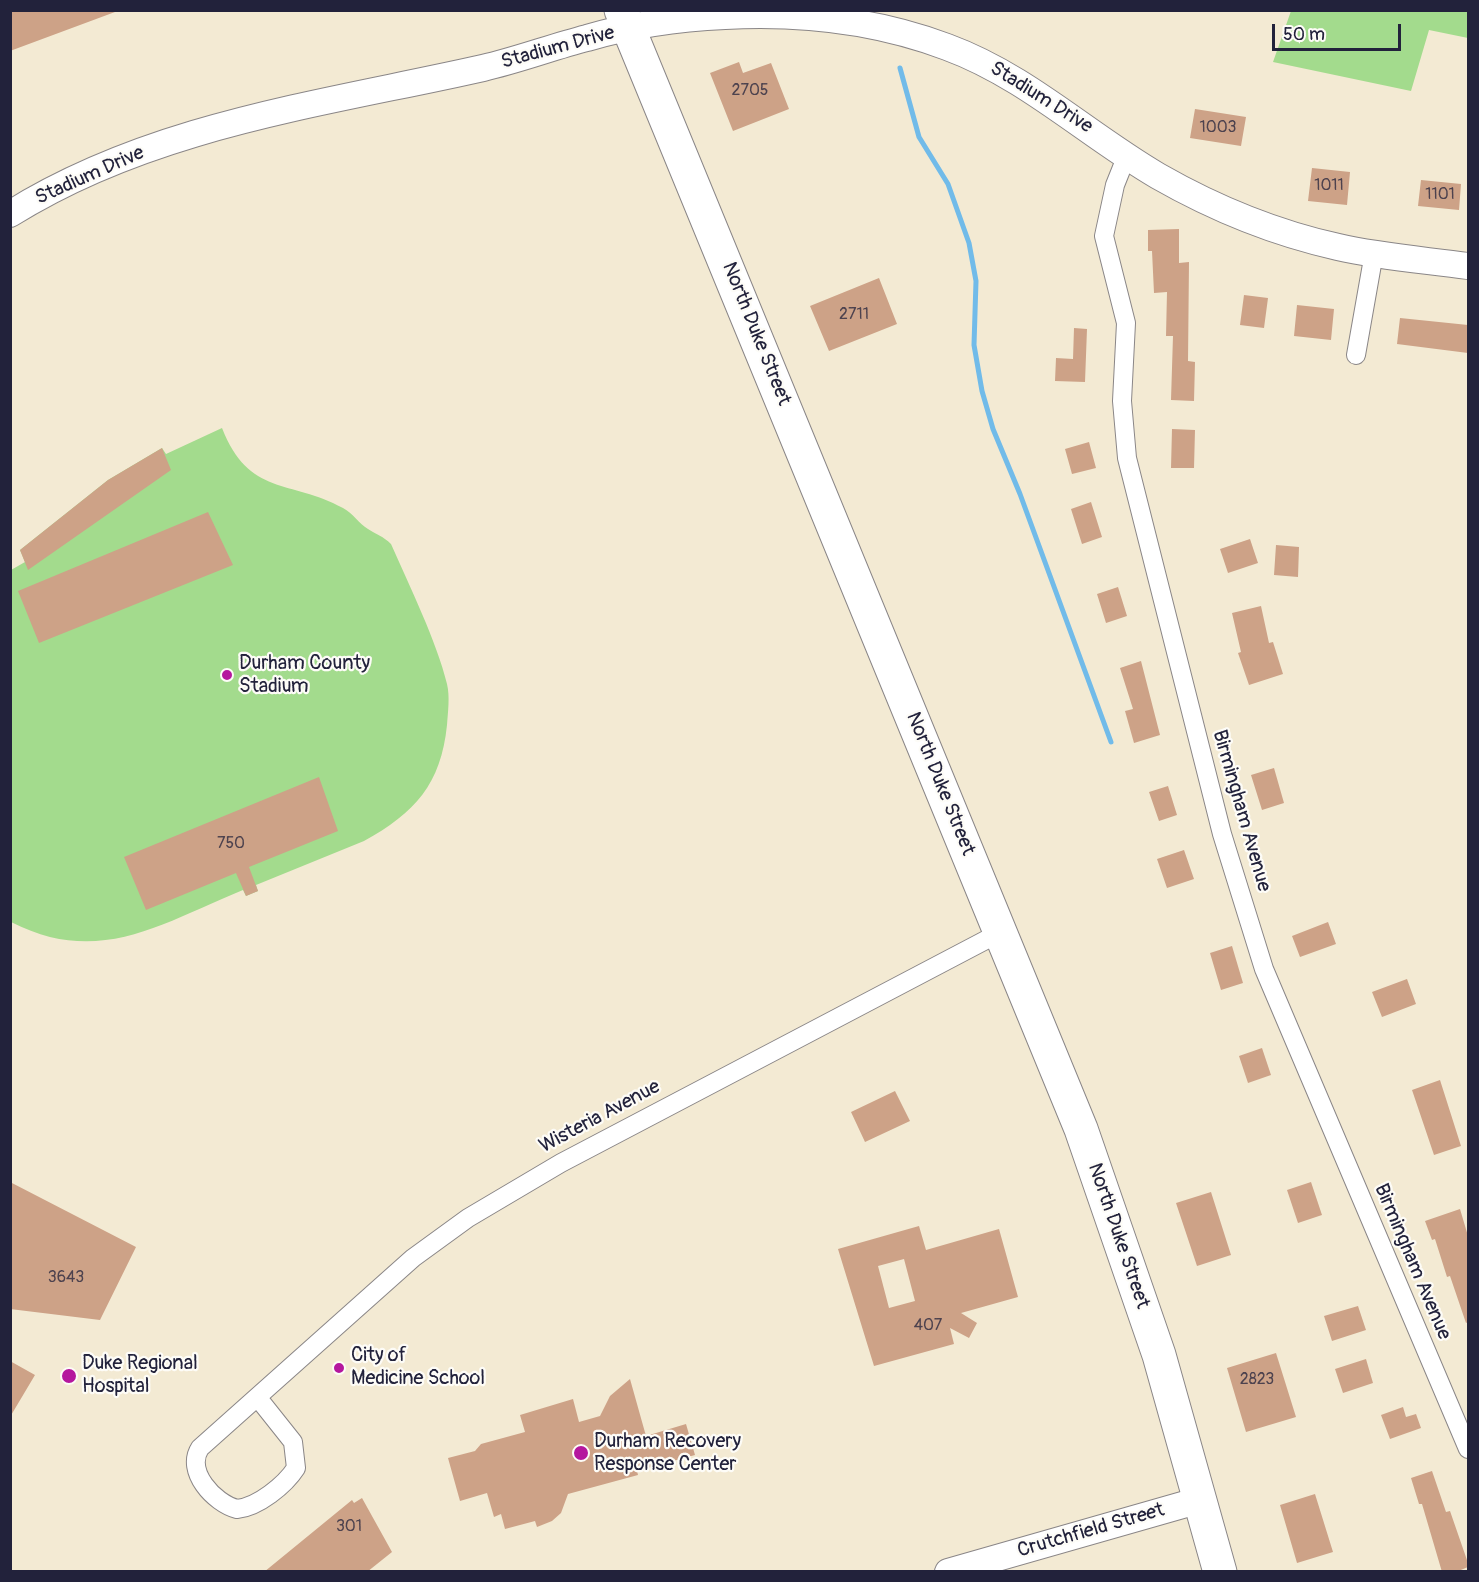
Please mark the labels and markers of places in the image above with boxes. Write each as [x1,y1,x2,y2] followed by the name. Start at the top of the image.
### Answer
[239,652,370,699] place label: Durham County Stadium
[220,668,234,682] marker: Durham County Stadium
[351,1344,485,1391] place label: City of Medicine School
[82,1352,198,1399] place label: Duke Regional Hospital
[332,1361,346,1375] marker: City of Medicine School
[60,1367,78,1385] marker: Duke Regional Hospital
[594,1430,741,1477] place label: Durham Recovery Response Center
[572,1444,590,1462] marker: Durham Recovery Response Center

